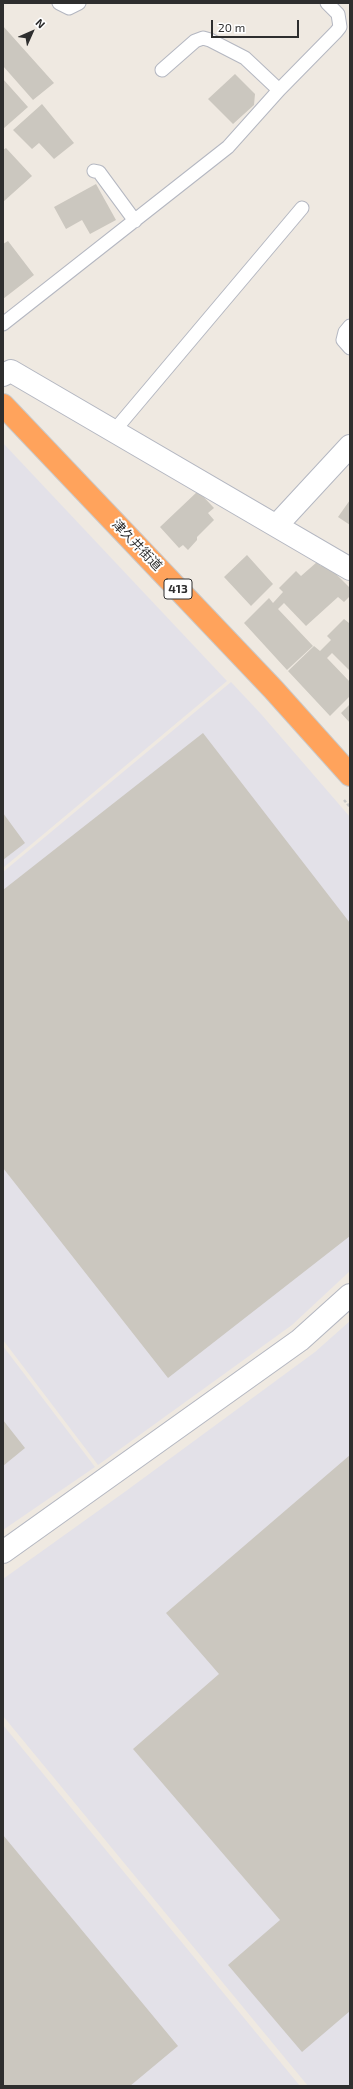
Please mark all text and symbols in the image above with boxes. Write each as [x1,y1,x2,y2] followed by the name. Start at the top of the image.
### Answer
[12,12,52,52] north arrow
[213,12,301,38] scale bar
[33,16,48,31] text: N
[218,20,245,34] text: 20 m
[109,516,165,574] street label: 津久井街道
[164,579,192,599] road number: 413

